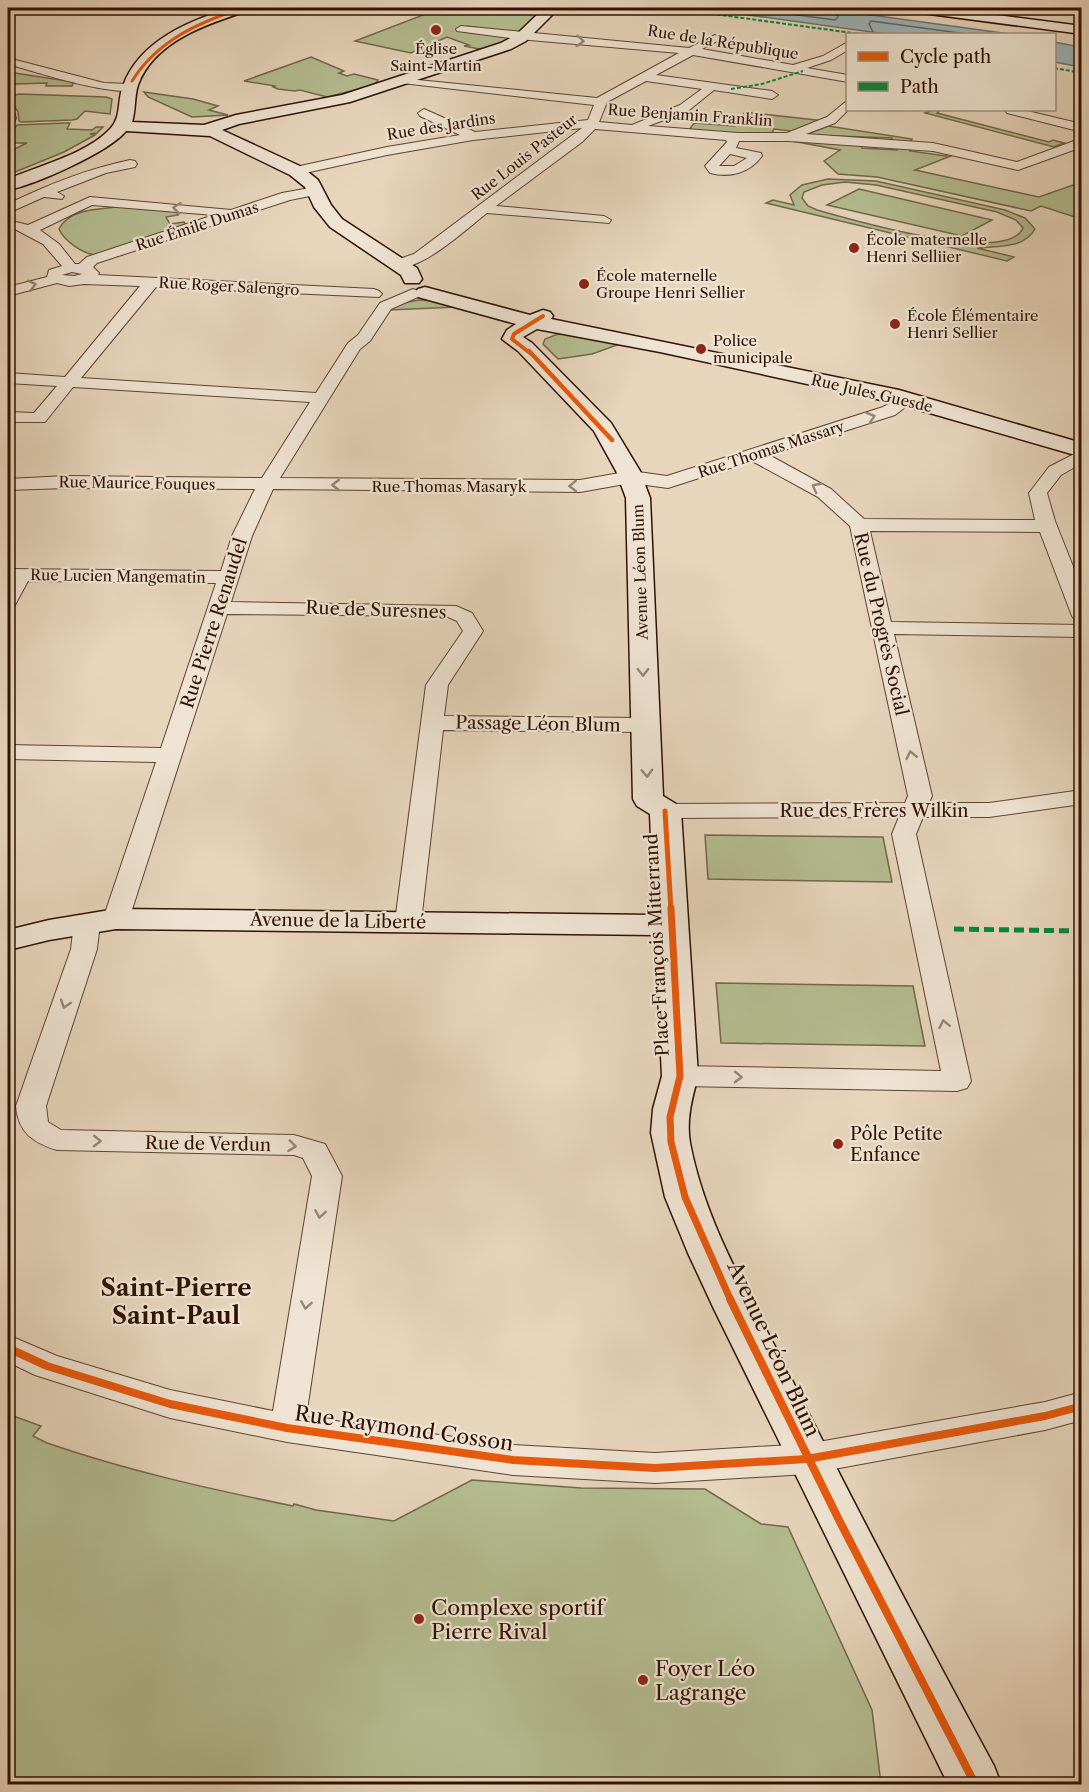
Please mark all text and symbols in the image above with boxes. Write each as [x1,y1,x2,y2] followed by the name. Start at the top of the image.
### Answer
[646,21,800,63] street label: Rue de la République
[429,23,443,37] marker: Église Saint-Martin
[846,33,1056,111] legend
[575,34,584,47] one-way arrow
[390,39,482,75] place label: Église Saint-Martin
[900,46,991,68] text: Cycle path
[900,76,939,98] text: Path
[607,100,774,130] street label: Rue Benjamin Franklin
[385,108,497,144] street label: Rue des Jardins
[467,109,581,204] street label: Rue Louis Pasteur
[133,197,261,255] street label: Rue Émile Dumas
[172,202,182,214] one-way arrow
[866,230,987,266] place label: École maternelle Henri Selliier
[847,241,861,255] marker: École maternelle Henri Selliier
[596,266,746,302] place label: École maternelle Groupe Henri Sellier
[158,273,300,299] street label: Rue Roger Salengro
[577,277,591,291] marker: École maternelle Groupe Henri Sellier
[26,279,36,292] one-way arrow
[907,306,1039,342] place label: École Élémentaire Henri Sellier
[888,317,902,331] marker: École Élémentaire Henri Sellier
[713,331,793,367] place label: Police municipale
[694,342,708,356] marker: Police municipale
[809,370,935,416] street label: Rue Jules Guesde
[865,412,876,424] one-way arrow
[695,416,847,482] street label: Rue Thomas Massary
[58,472,216,494] street label: Rue Maurice Fouques
[371,477,528,496] street label: Rue Thomas Masaryk
[331,479,340,491] one-way arrow
[568,480,577,492] one-way arrow
[812,483,822,494] one-way arrow
[628,504,652,641] street label: Avenue Léon Blum
[849,530,913,718] street label: Rue du Progrès Social
[176,535,252,711] street label: Rue Pierre Renaudel
[30,565,207,587] street label: Rue Lucien Mangematin
[305,597,447,623] street label: Rue de Suresnes
[637,667,650,676] one-way arrow
[455,712,621,736] street label: Passage Léon Blum
[905,750,918,760] one-way arrow
[640,768,653,777] one-way arrow
[780,800,968,822] street label: Rue des Frères Wilkin
[640,833,674,1057] street label: Place François Mitterrand
[249,908,426,934] street label: Avenue de la Liberté
[60,998,73,1009] one-way arrow
[938,1019,951,1029] one-way arrow
[734,1071,743,1083] one-way arrow
[850,1123,943,1166] place label: Pôle Petite Enfance
[145,1132,271,1156] street label: Rue de Verdun
[92,1135,101,1147] one-way arrow
[831,1137,845,1151] marker: Pôle Petite Enfance
[287,1140,296,1152] one-way arrow
[315,1209,327,1218] one-way arrow
[722,1256,826,1441] street label: Avenue Léon Blum
[101,1273,252,1330] district label: Saint-Pierre Saint-Paul
[301,1300,313,1309] one-way arrow
[293,1400,515,1456] street label: Rue Raymond Cosson
[431,1595,606,1644] place label: Complexe sportif Pierre Rival
[412,1612,426,1626] marker: Complexe sportif Pierre Rival
[655,1656,755,1705] place label: Foyer Léo Lagrange
[636,1673,650,1687] marker: Foyer Léo Lagrange

